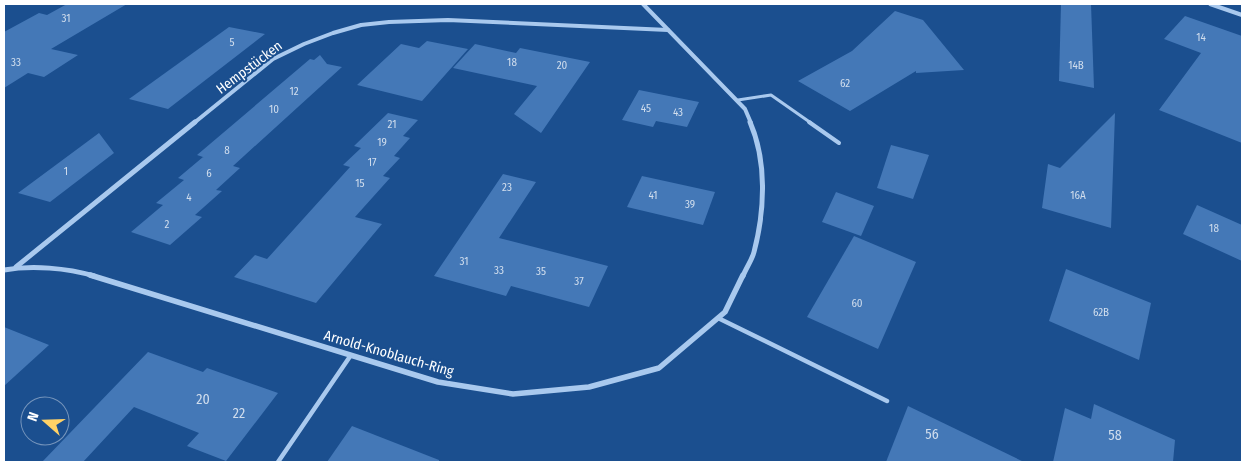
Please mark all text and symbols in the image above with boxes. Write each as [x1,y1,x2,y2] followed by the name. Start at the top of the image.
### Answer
[62,12,71,25] house number: 31
[1196,31,1206,44] house number: 14
[229,36,235,49] house number: 5
[213,37,286,98] street label: Hempstücken
[11,56,21,69] house number: 33
[507,56,517,69] house number: 18
[557,59,568,72] house number: 20
[1068,59,1084,72] house number: 14B
[840,77,850,90] house number: 62
[289,85,299,98] house number: 12
[641,102,651,115] house number: 45
[269,103,279,116] house number: 10
[673,106,683,119] house number: 43
[388,118,396,131] house number: 21
[377,136,387,149] house number: 19
[224,144,230,157] house number: 8
[368,156,377,169] house number: 17
[64,165,68,178] house number: 1
[206,167,212,180] house number: 6
[355,177,365,190] house number: 15
[502,181,512,194] house number: 23
[648,189,658,202] house number: 41
[1070,189,1086,202] house number: 16A
[186,191,192,204] house number: 4
[685,198,695,211] house number: 39
[165,218,170,231] house number: 2
[1209,222,1219,235] house number: 18
[460,255,469,268] house number: 31
[494,264,504,277] house number: 33
[536,265,546,278] house number: 35
[574,275,584,288] house number: 37
[851,297,863,310] house number: 60
[1093,306,1109,319] house number: 62B
[322,327,456,380] street label: Arnold-Knoblauch-Ring
[196,391,210,408] house number: 20
[20,396,70,446] north arrow
[233,405,245,422] house number: 22
[24,410,43,424] text: N
[925,426,939,443] house number: 56
[1108,427,1122,444] house number: 58

